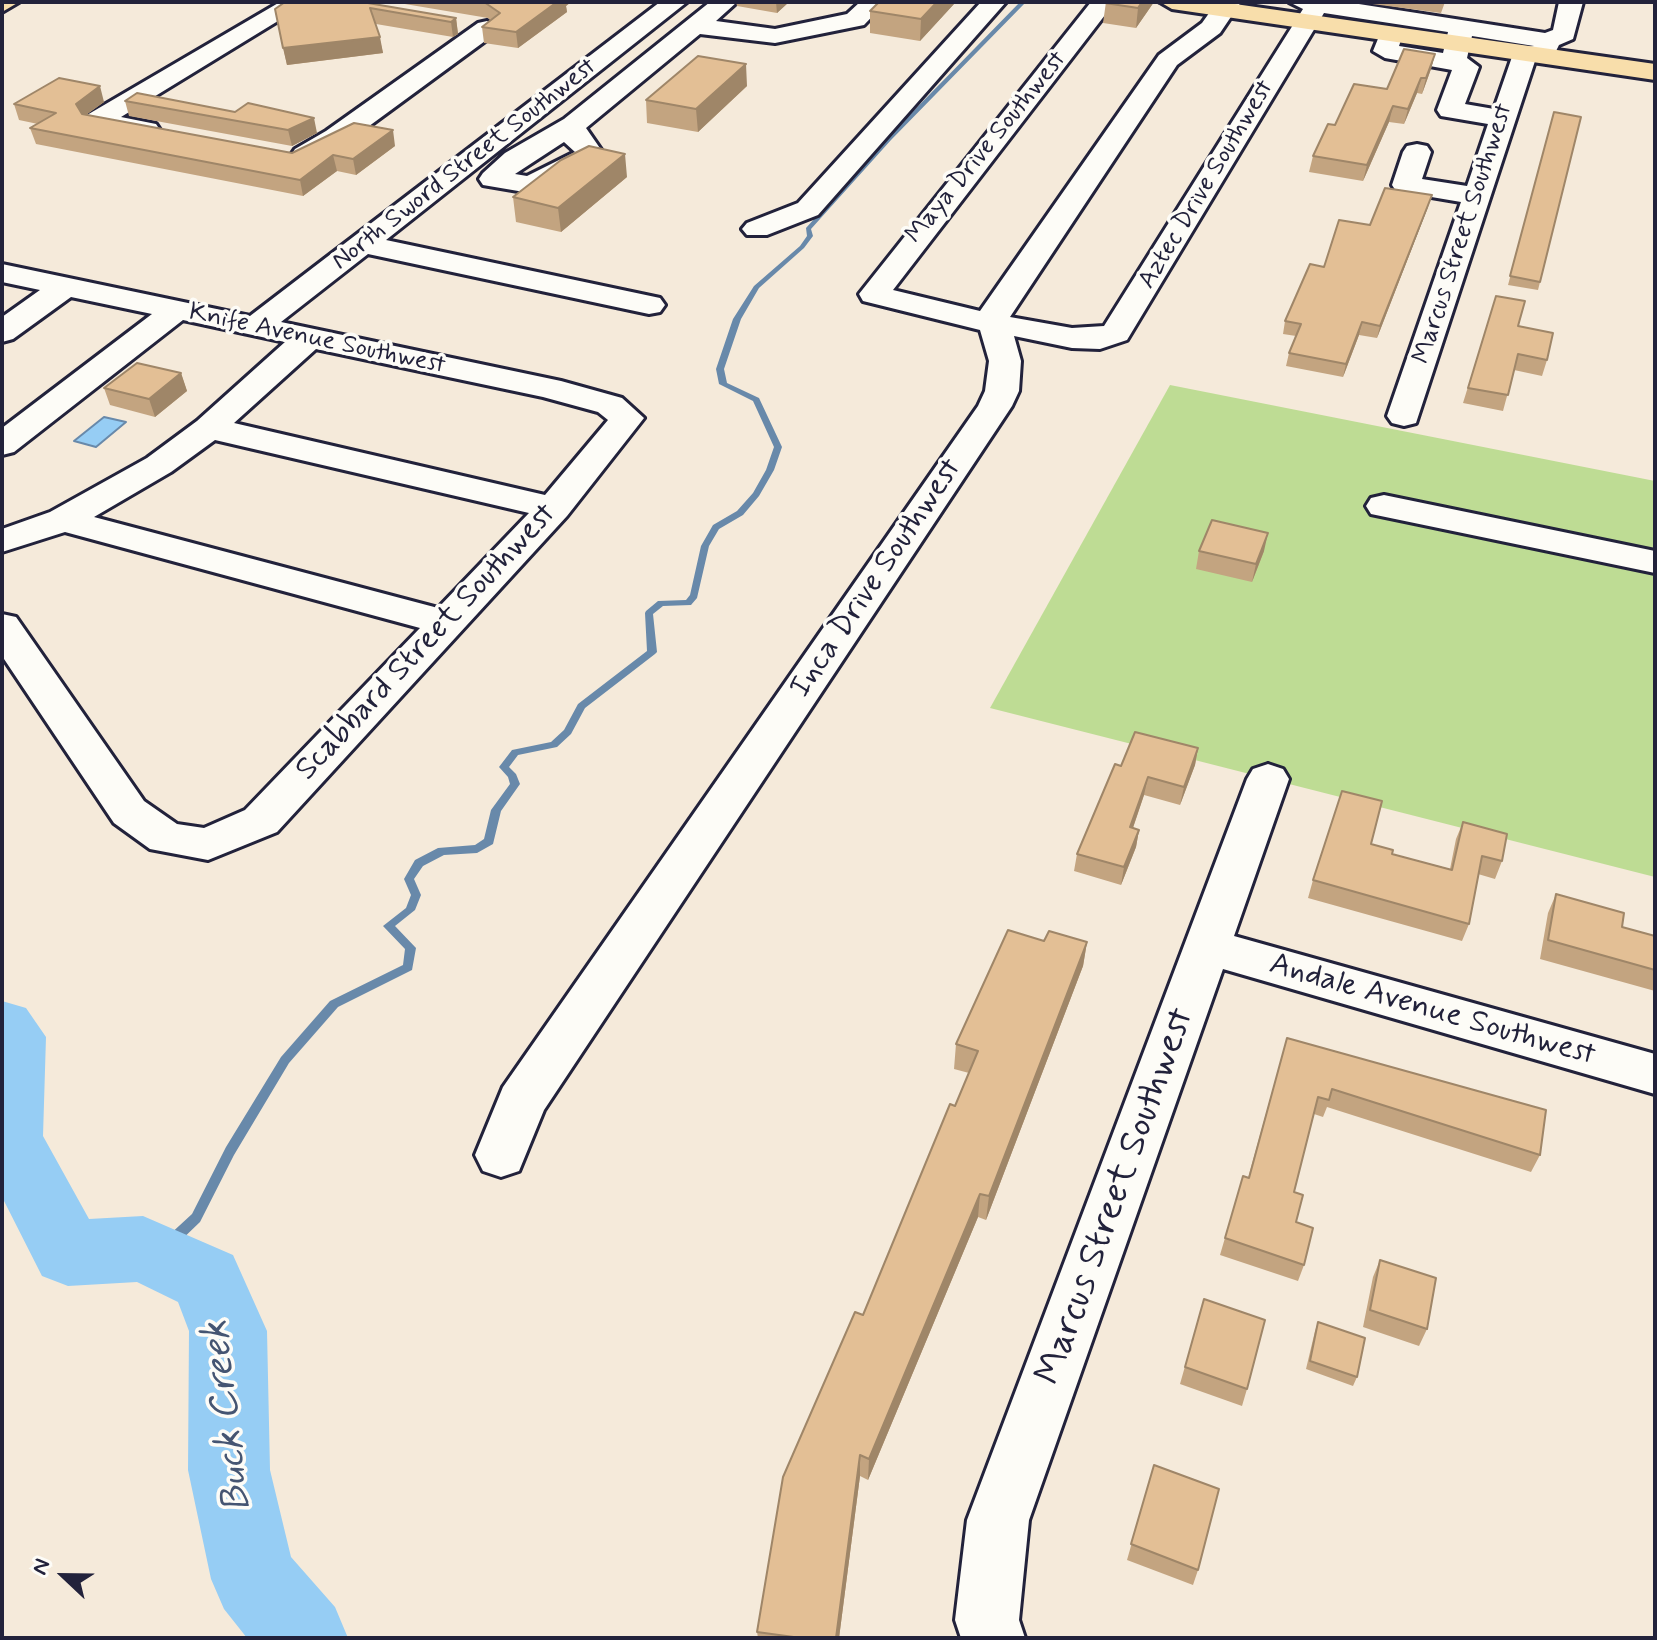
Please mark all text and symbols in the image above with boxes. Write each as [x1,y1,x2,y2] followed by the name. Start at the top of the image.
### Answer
[900,45,1074,251] street label: Maya Drive Southwest
[327,52,603,278] street label: North Sword Street Southwest
[1132,75,1282,295] street label: Aztec Drive Southwest
[1407,100,1521,368] street label: Marcus Street Southwest
[186,298,448,382] street label: Knife Avenue Southwest
[783,452,971,706] street label: Inca Drive Southwest
[288,496,566,790] street label: Scabbard Street Southwest
[1265,946,1599,1076] street label: Andale Avenue Southwest
[1028,1003,1206,1391] street label: Marcus Street Southwest
[193,1318,265,1514] water label: Buck Creek
[24,1536,104,1616] north arrow
[26,1555,57,1579] text: N

